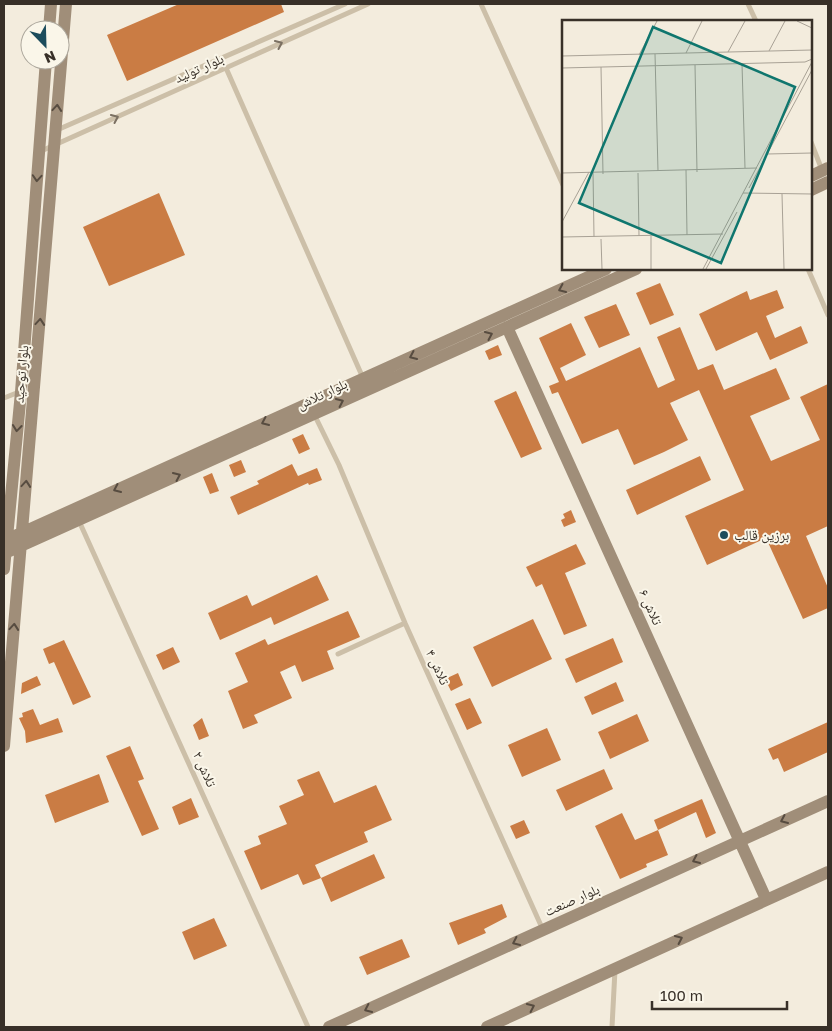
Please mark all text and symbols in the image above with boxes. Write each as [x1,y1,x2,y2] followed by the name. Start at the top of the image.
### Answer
[20,20,70,70] north arrow
[562,20,812,270] inset map
[274,39,283,50] one-way arrow
[42,48,58,67] text: N
[172,49,227,87] street label: بلوار تولید
[51,104,62,112] one-way arrow
[110,113,119,124] one-way arrow
[31,175,42,183] one-way arrow
[558,282,567,293] one-way arrow
[34,318,45,326] one-way arrow
[484,331,493,341] one-way arrow
[10,344,33,404] street label: بلوار توحید
[409,349,418,360] one-way arrow
[294,374,350,413] street label: بلوار تلاش
[335,397,344,408] one-way arrow
[261,416,270,427] one-way arrow
[12,424,23,432] one-way arrow
[172,472,181,483] one-way arrow
[20,480,31,488] one-way arrow
[113,483,122,494] one-way arrow
[734,526,789,544] place label: برزین قالب
[718,529,730,541] marker: برزین قالب
[635,586,667,628] street label: تلاش ۶
[8,623,19,631] one-way arrow
[422,646,454,688] street label: تلاش ۴
[189,748,221,790] street label: تلاش ۲
[780,814,789,825] one-way arrow
[692,854,701,865] one-way arrow
[542,880,602,920] street label: بلوار صنعت
[512,935,521,946] one-way arrow
[674,935,683,946] one-way arrow
[652,978,787,1010] scale bar
[660,986,703,1004] text: 100 m
[364,1003,373,1014] one-way arrow
[526,1003,535,1013] one-way arrow

